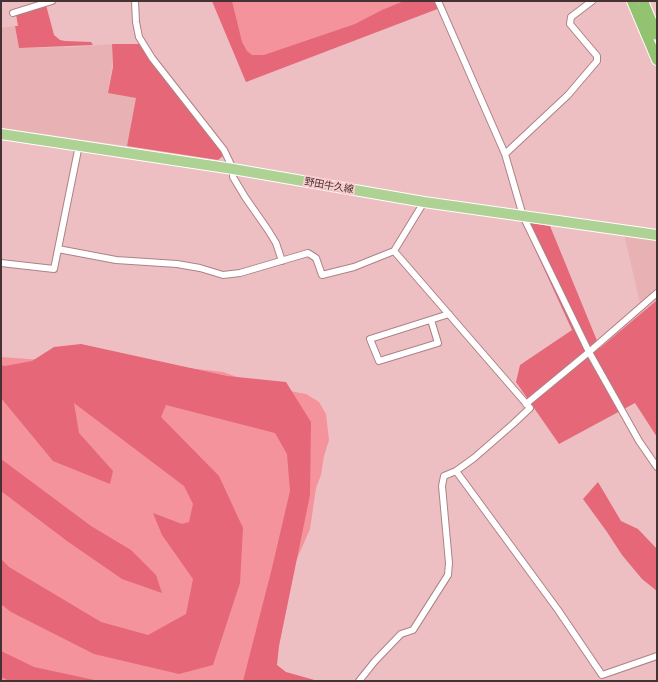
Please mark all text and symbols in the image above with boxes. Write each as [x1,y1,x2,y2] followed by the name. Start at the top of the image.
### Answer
[303,176,355,196] street label: 野田牛久線

